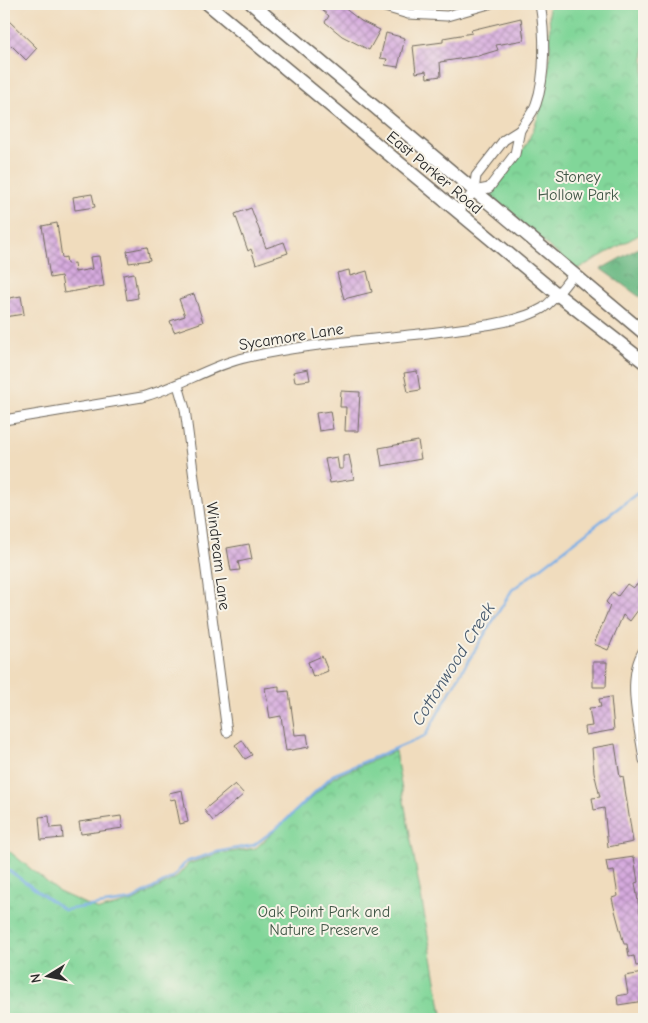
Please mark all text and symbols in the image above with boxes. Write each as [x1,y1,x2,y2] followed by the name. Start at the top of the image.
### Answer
[383,128,486,218] street label: East Parker Road
[538,168,619,204] park label: Stoney Hollow Park
[238,320,345,354] street label: Sycamore Lane
[202,501,234,611] street label: Windream Lane
[407,599,500,730] water label: Cottonwood Creek
[258,903,390,939] park label: Oak Point Park and Nature Preserve
[22,950,72,1000] north arrow
[27,972,45,984] text: N

